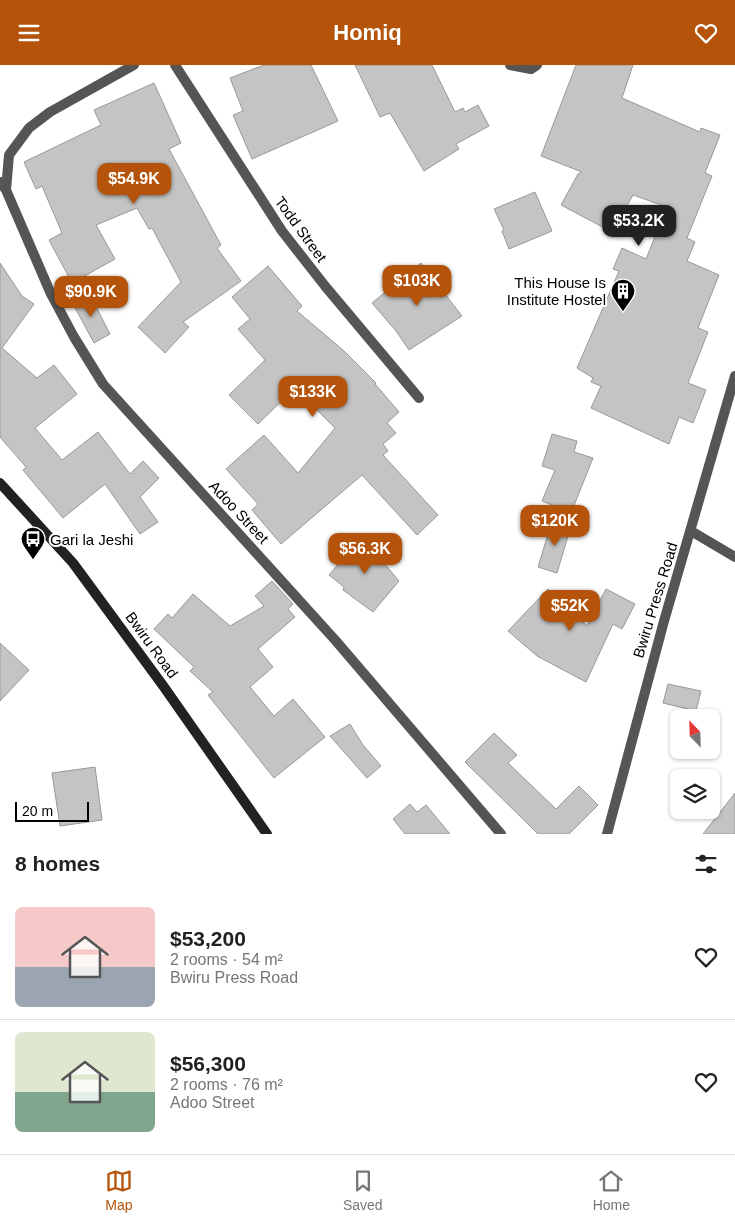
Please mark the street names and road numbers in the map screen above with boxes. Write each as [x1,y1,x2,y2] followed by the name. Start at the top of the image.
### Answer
[272,193,331,266] street label: Todd Street
[206,477,273,547] street label: Adoo Street
[629,540,681,660] street label: Bwiru Press Road
[122,609,182,681] street label: Bwiru Road

